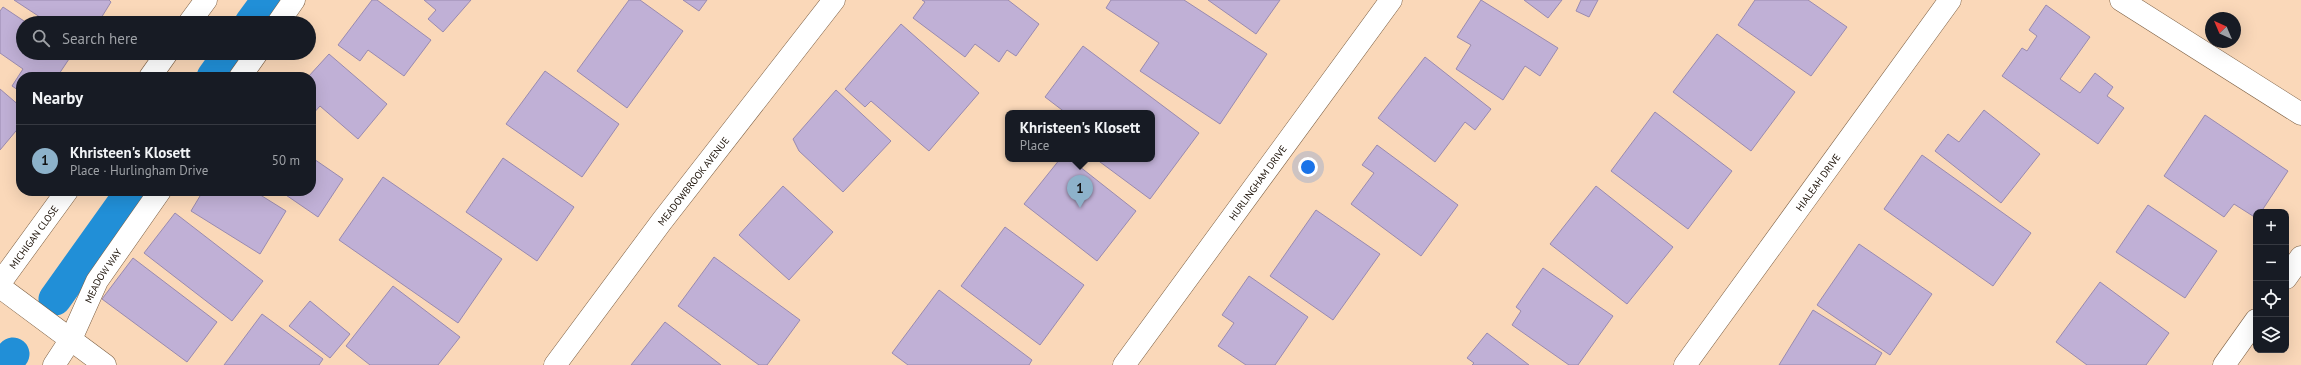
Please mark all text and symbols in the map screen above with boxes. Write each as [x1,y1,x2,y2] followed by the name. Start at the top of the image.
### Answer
[2205,12,2241,48] north arrow
[16,16,316,60] search box
[30,27,52,49] icon: search
[62,29,138,48] text: Search here
[32,87,83,109] text: Nearby
[1005,110,1155,162] popup
[1020,118,1140,137] text: Khristeen's Klosett
[655,134,732,228] street label: MEADOWBROOK AVENUE
[1020,137,1049,154] text: Place
[70,143,191,162] text: Khristeen's Klosett
[1226,143,1290,223] street label: HURLINGHAM DRIVE
[1793,151,1843,214] street label: HIALEAH DRIVE
[41,152,49,169] text: 1
[272,152,300,169] text: 50 m
[1298,157,1318,177] your location
[70,162,208,179] text: Place · Hurlingham Drive
[1067,175,1093,208] pin: 1
[7,203,61,272] street label: MICHIGAN CLOSE
[2253,209,2289,353] map controls
[2253,209,2289,245] button: +
[2253,245,2289,281] button: −
[82,246,125,305] street label: MEADOW WAY
[2253,281,2289,317] button: locate
[2253,317,2289,353] button: layers

